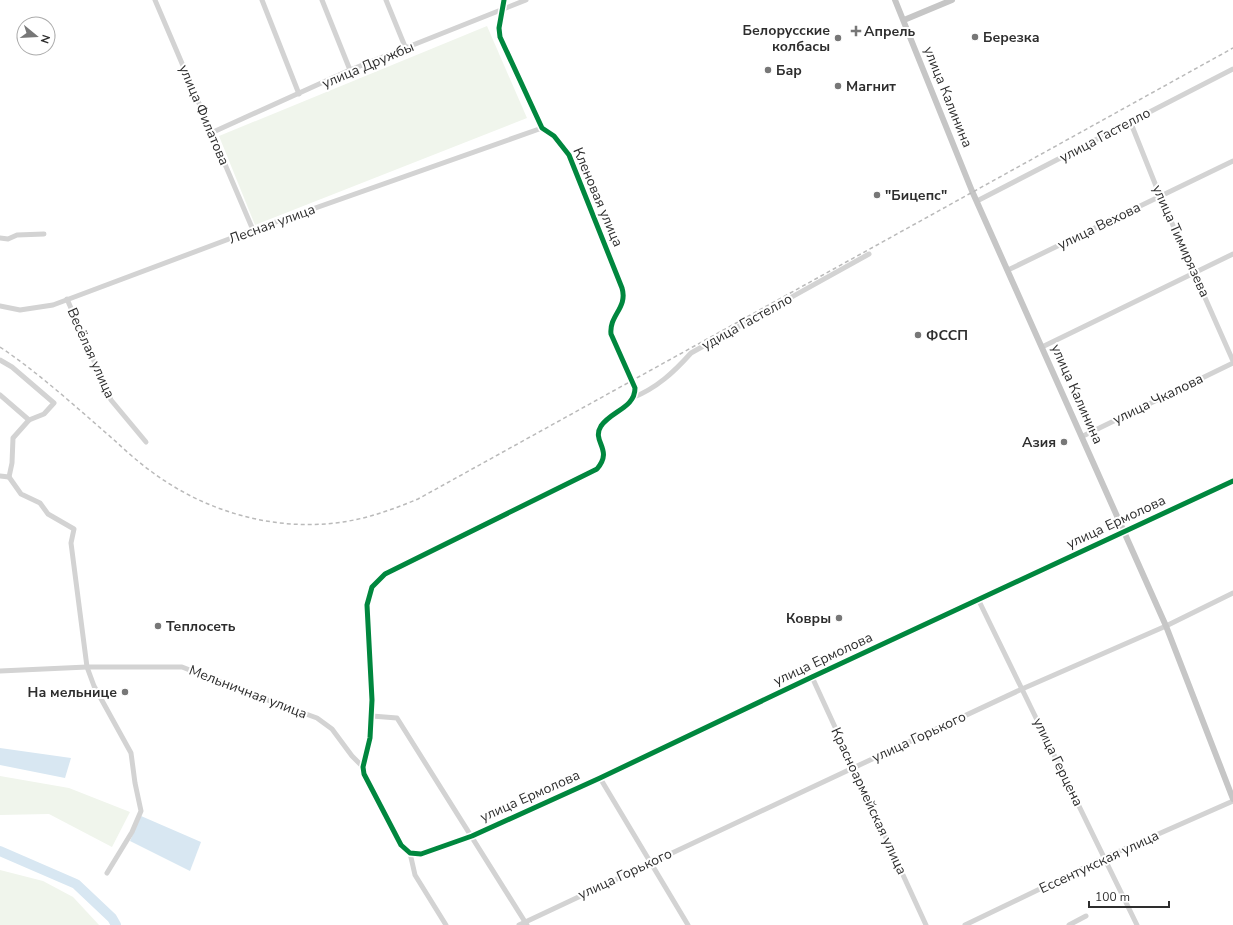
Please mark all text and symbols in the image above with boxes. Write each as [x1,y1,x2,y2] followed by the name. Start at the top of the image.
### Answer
[16,16,56,56] north arrow
[743,21,830,56] place label: Белорусские колбасы
[864,22,916,41] place label: Апрель
[851,26,861,36] marker: Апрель
[983,28,1040,47] place label: Березка
[970,32,980,42] marker: Березка
[37,33,53,45] text: N
[833,33,843,43] marker: Белорусские колбасы
[319,37,417,93] street label: улица Дружбы
[919,44,977,150] street label: улица Калинина
[776,61,802,80] place label: Бар
[174,62,234,168] street label: улица Филатова
[763,65,773,75] marker: Бар
[846,77,896,96] place label: Магнит
[833,81,843,91] marker: Магнит
[1056,103,1154,167] street label: улица Гастелло
[569,144,627,250] street label: Кленовая улица
[1148,182,1214,300] street label: улица Тимирязева
[885,186,947,205] place label: "Бицепс"
[872,190,882,200] marker: "Бицепс"
[1054,198,1144,254] street label: улица Вехова
[226,200,318,248] street label: Лесная улица
[698,289,796,355] street label: удица Гастелло
[63,305,119,401] street label: Весёлая улица
[926,326,968,345] place label: ФССП
[913,330,923,340] marker: ФССП
[1046,341,1108,447] street label: улица Калинина
[1110,369,1206,429] street label: улица Чкалова
[1022,433,1056,452] place label: Азия
[1059,437,1069,447] marker: Азия
[1063,491,1169,553] street label: улица Ермолова
[786,609,831,628] place label: Ковры
[834,613,844,623] marker: Ковры
[166,617,236,636] place label: Теплосеть
[153,621,163,631] marker: Теплосеть
[770,628,876,690] street label: улица Ермолова
[186,661,310,723] street label: Мельничная улица
[28,683,117,702] place label: На мельнице
[120,687,130,697] marker: На мельнице
[869,707,969,767] street label: улица Горького
[1028,715,1088,809] street label: улица Герцена
[827,724,911,878] street label: Красноармейская улица
[477,766,583,826] street label: улица Ермолова
[1036,826,1162,898] street label: Ессентукская улица
[575,844,675,904] street label: улица Горького
[1089,883,1169,909] scale bar
[1095,889,1130,905] text: 100 m

